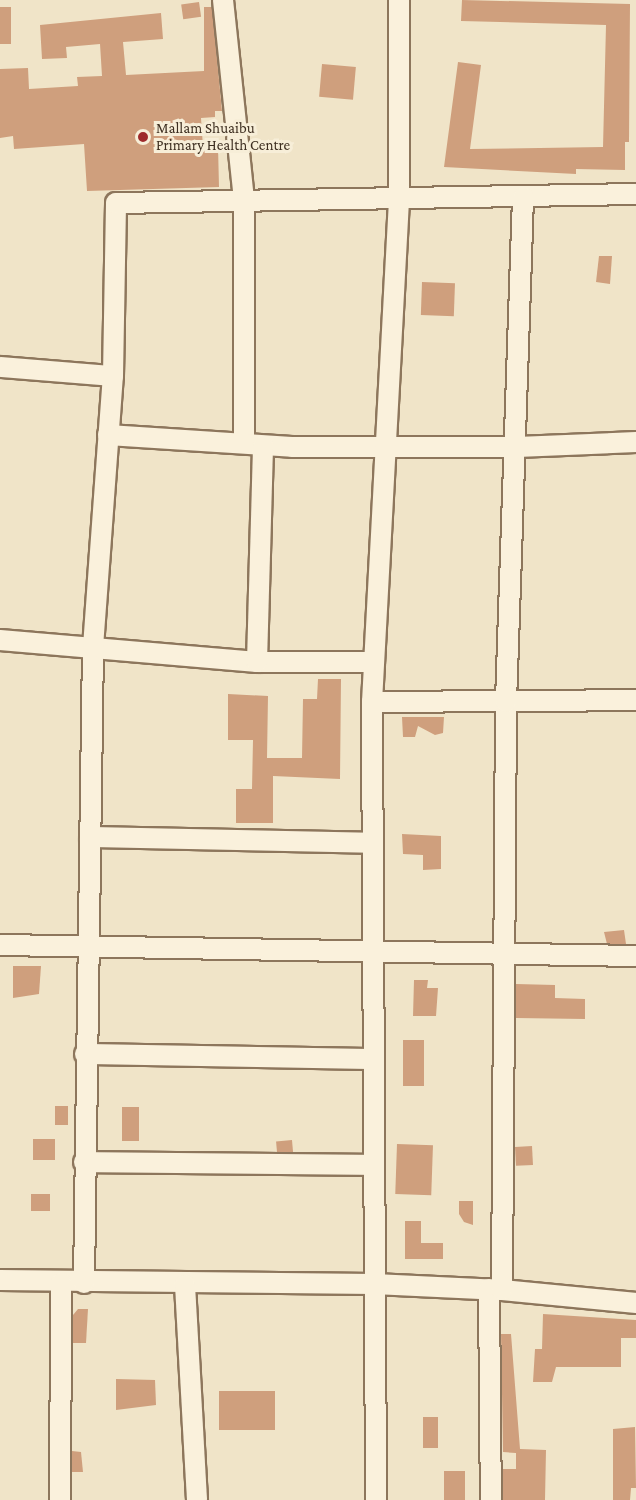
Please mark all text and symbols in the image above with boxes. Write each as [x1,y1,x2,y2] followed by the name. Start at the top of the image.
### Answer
[156,119,290,154] place label: Mallam Shuaibu Primary Health Centre
[134,128,152,146] marker: Mallam Shuaibu Primary Health Centre

